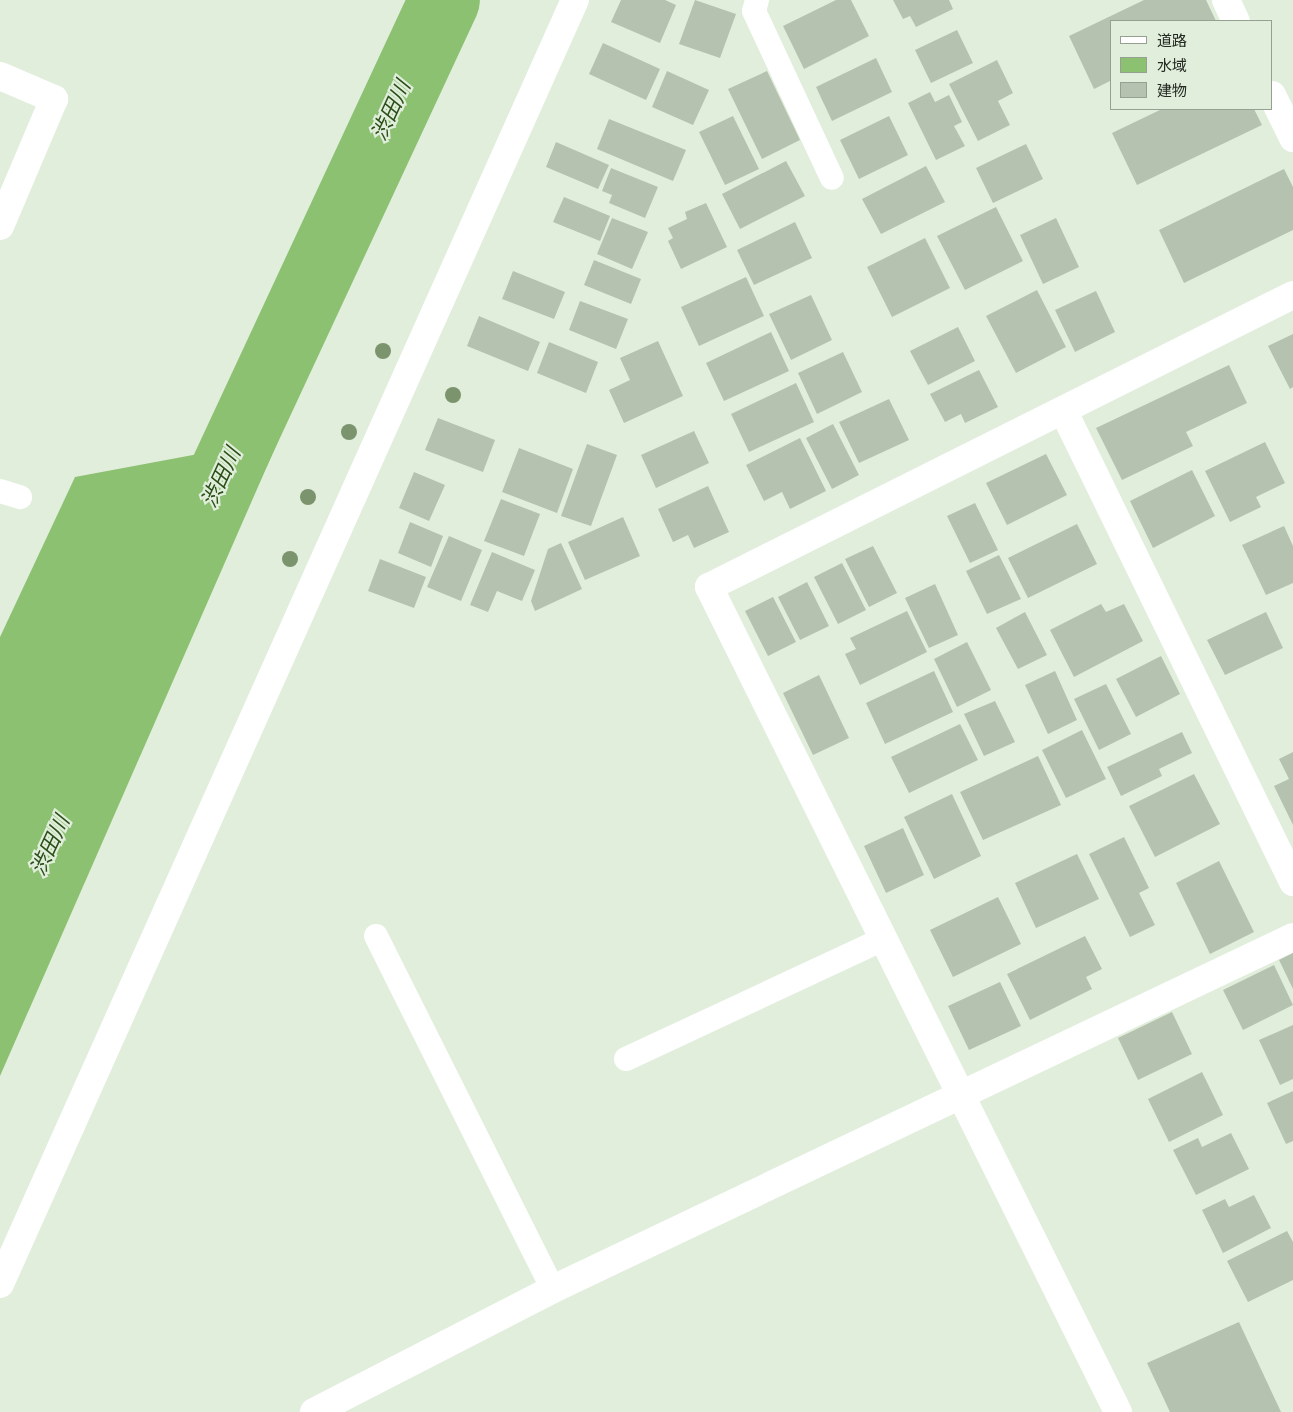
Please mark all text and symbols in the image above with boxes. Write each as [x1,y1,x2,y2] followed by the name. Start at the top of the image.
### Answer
[1110,20,1273,110] legend
[1157,34,1187,49] text: 道路
[1157,59,1187,74] text: 水域
[367,77,417,145] water label: 渋田川
[1157,84,1187,99] text: 建物
[197,444,247,512] water label: 渋田川
[26,812,76,880] water label: 渋田川

